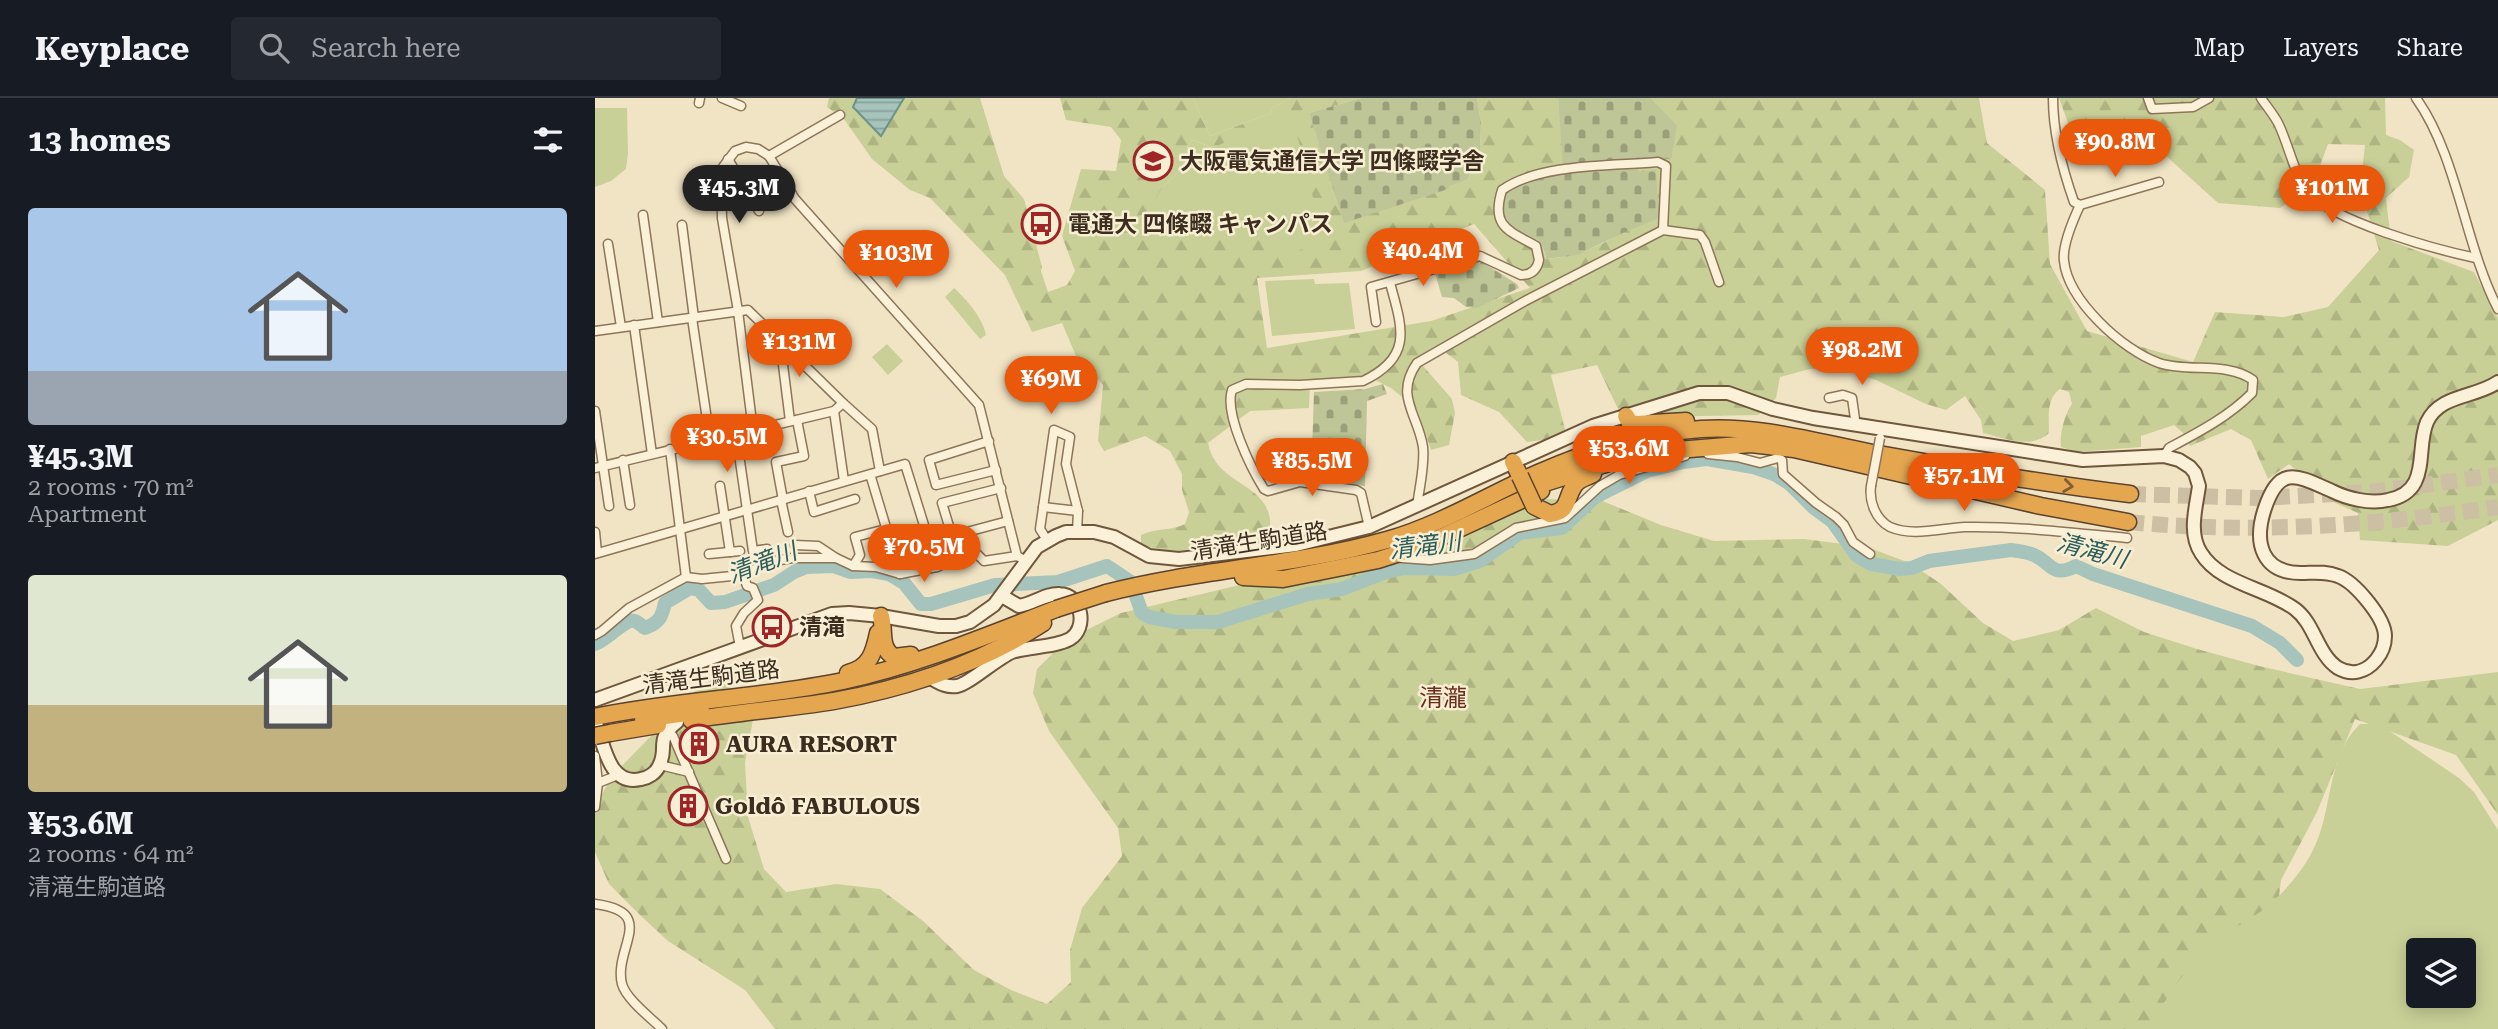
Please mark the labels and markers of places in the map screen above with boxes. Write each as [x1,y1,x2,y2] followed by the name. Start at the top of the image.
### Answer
[2058,120,2172,179] pin: ¥90.8M
[1132,140,1174,182] school or university icon: 大阪電気通信大学 四條畷学舎
[1180,148,1485,175] place label: 大阪電気通信大学 四條畷学舎
[682,166,796,225] pin: ¥45.3M
[2283,166,2381,225] pin: ¥101M
[1020,203,1062,245] bus stop icon: 電通大 四條畷 キャンパス
[1068,211,1333,238] place label: 電通大 四條畷 キャンパス
[1366,228,1480,288] pin: ¥40.4M
[847,230,945,290] pin: ¥103M
[750,320,848,379] pin: ¥131M
[1805,328,1919,387] pin: ¥98.2M
[1010,356,1092,416] pin: ¥69M
[670,414,784,474] pin: ¥30.5M
[1572,426,1686,486] pin: ¥53.6M
[1255,438,1369,498] pin: ¥85.5M
[1907,454,2021,513] pin: ¥57.1M
[867,524,981,584] pin: ¥70.5M
[751,606,793,648] bus stop icon: 清滝
[799,614,845,641] place label: 清滝
[678,723,720,765] building icon: AURA RESORT
[726,731,897,758] place label: AURA RESORT
[667,785,709,827] building icon: Goldô FABULOUS
[715,793,920,820] place label: Goldô FABULOUS

